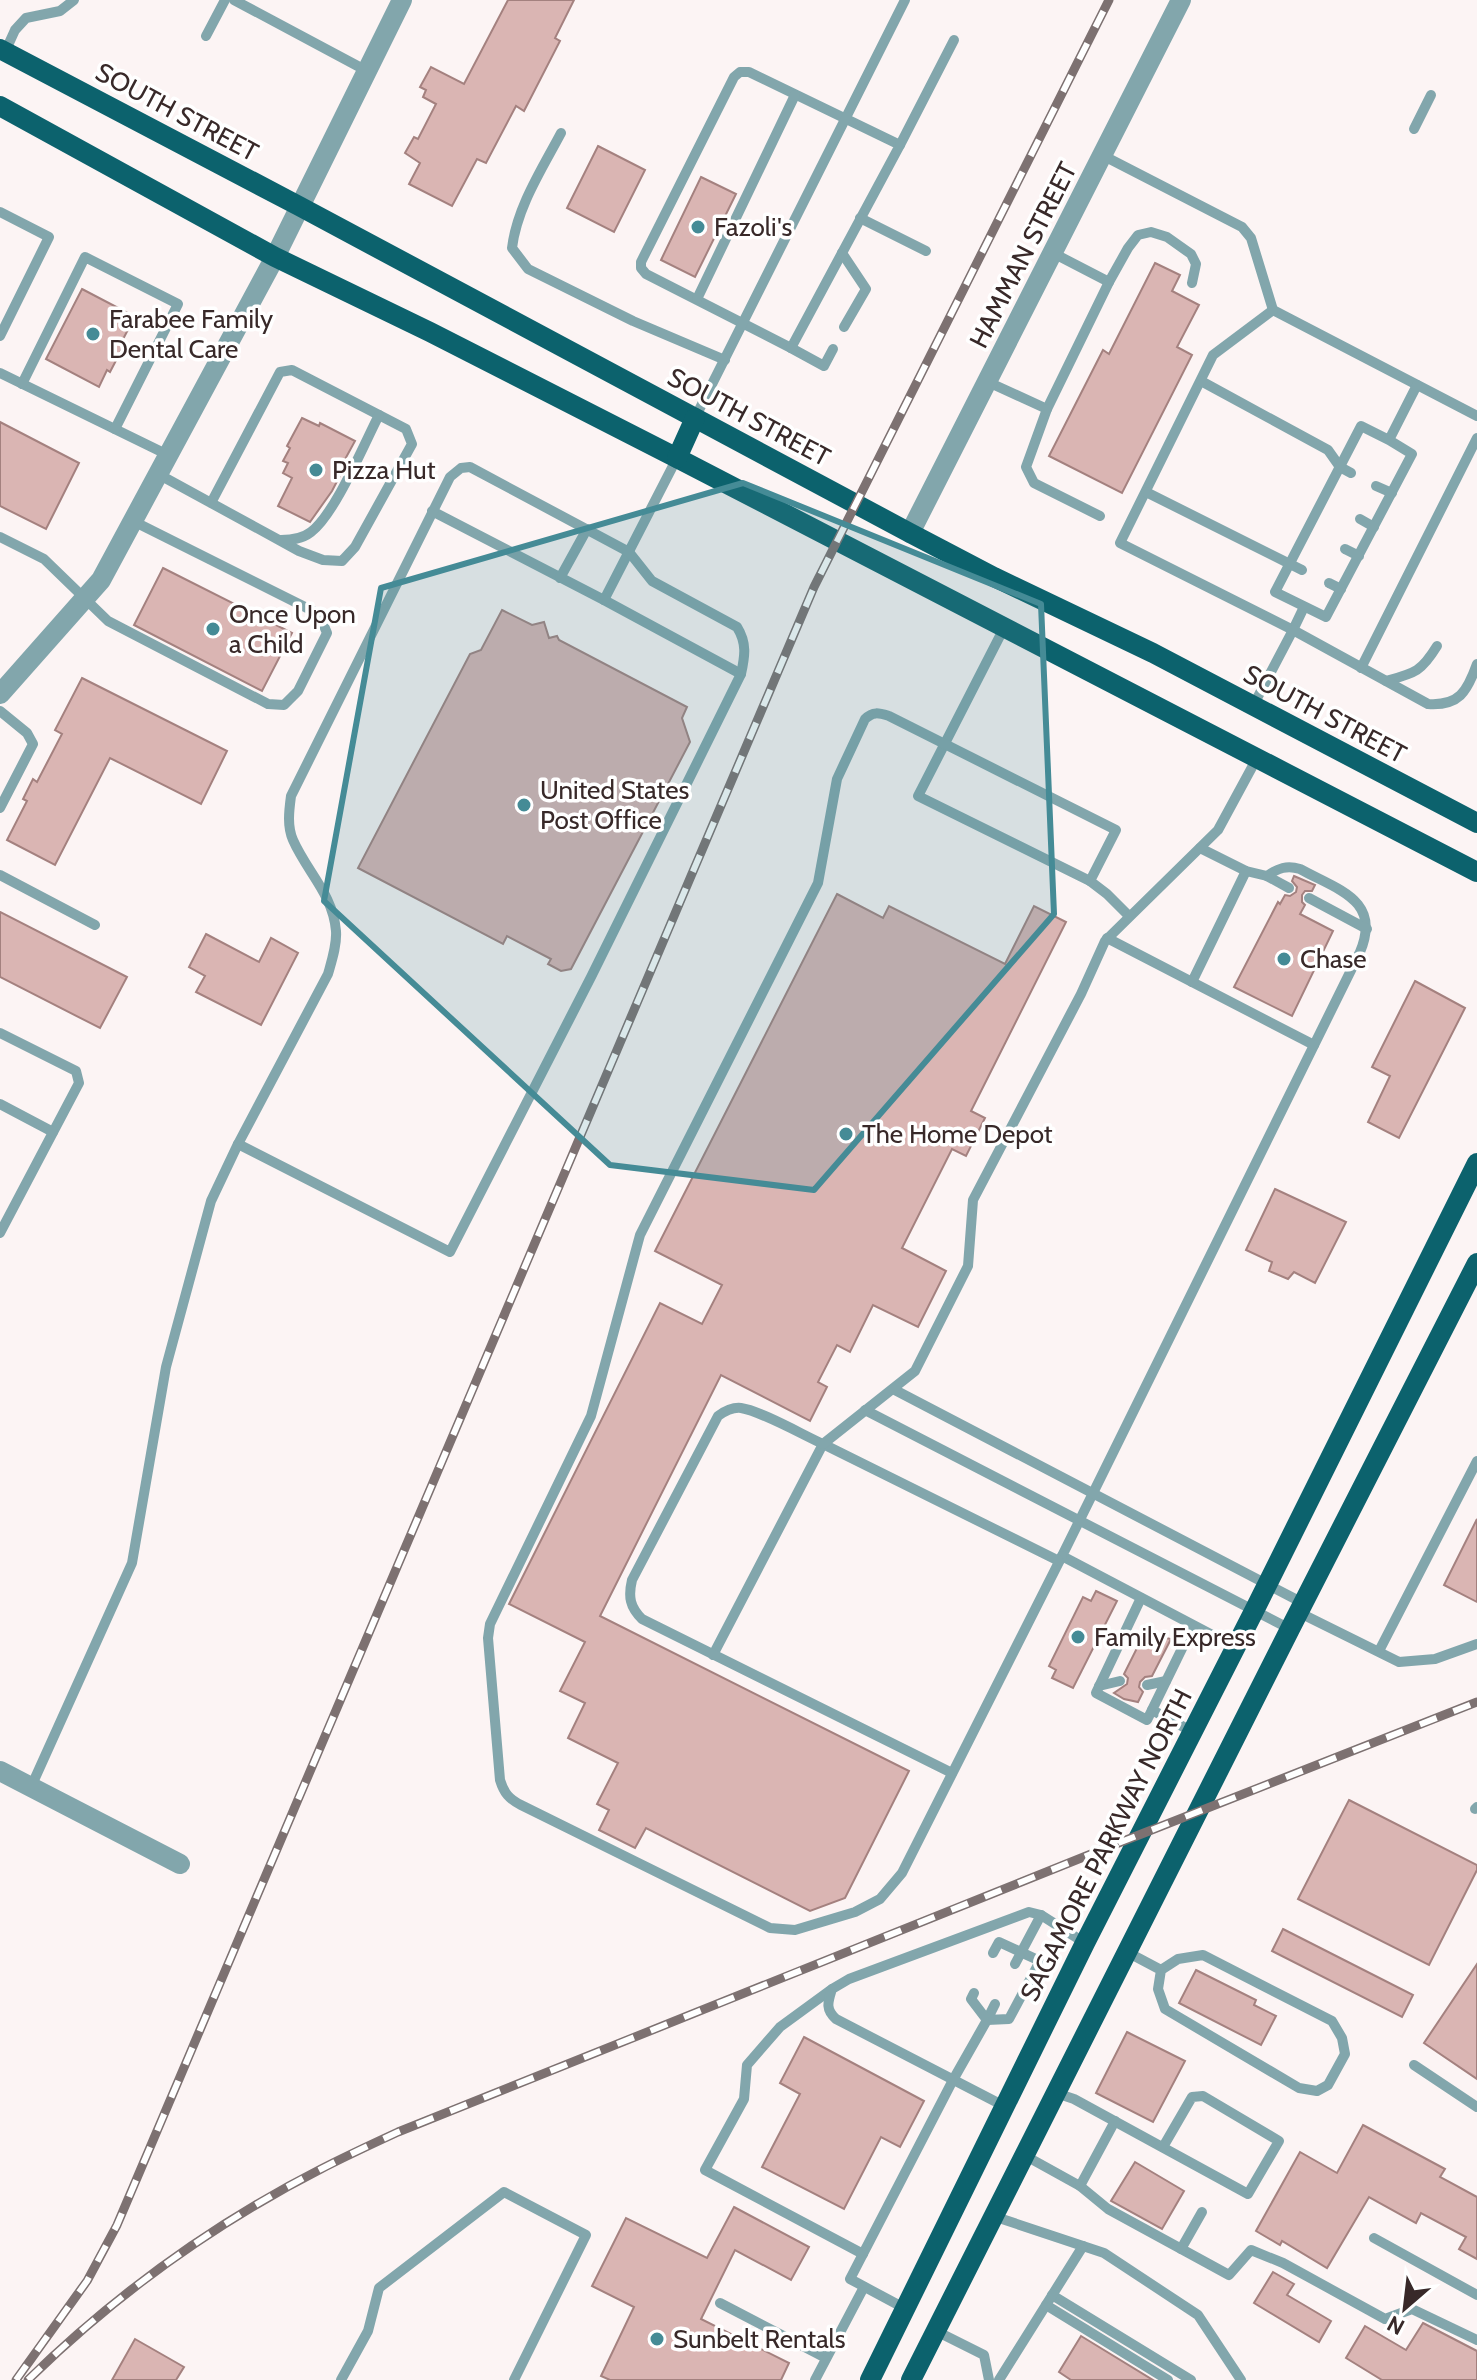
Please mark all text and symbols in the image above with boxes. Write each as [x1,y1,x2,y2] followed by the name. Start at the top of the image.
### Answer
[90,56,264,168] street label: SOUTH STREET
[962,157,1084,353] street label: HAMMAN STREET
[714,211,792,243] place label: Fazoli's
[689,218,707,236] marker: Fazoli's
[109,303,273,365] place label: Farabee Family Dental Care
[84,325,102,343] marker: Farabee Family Dental Care
[662,361,836,473] street label: SOUTH STREET
[332,454,436,486] place label: Pizza Hut
[307,461,325,479] marker: Pizza Hut
[229,598,356,660] place label: Once Upon a Child
[204,620,222,638] marker: Once Upon a Child
[1238,658,1412,770] street label: SOUTH STREET
[540,774,689,836] place label: United States Post Office
[515,796,533,814] marker: United States Post Office
[1300,943,1367,975] place label: Chase
[1275,950,1293,968] marker: Chase
[862,1118,1053,1150] place label: The Home Depot
[837,1125,855,1143] marker: The Home Depot
[1094,1621,1256,1653] place label: Family Express
[1069,1628,1087,1646] marker: Family Express
[1013,1684,1199,2006] street label: SAGAMORE PARKWAY NORTH
[1365,2268,1445,2348] north arrow
[1383,2310,1409,2341] text: N
[673,2323,846,2355] place label: Sunbelt Rentals
[648,2330,666,2348] marker: Sunbelt Rentals

